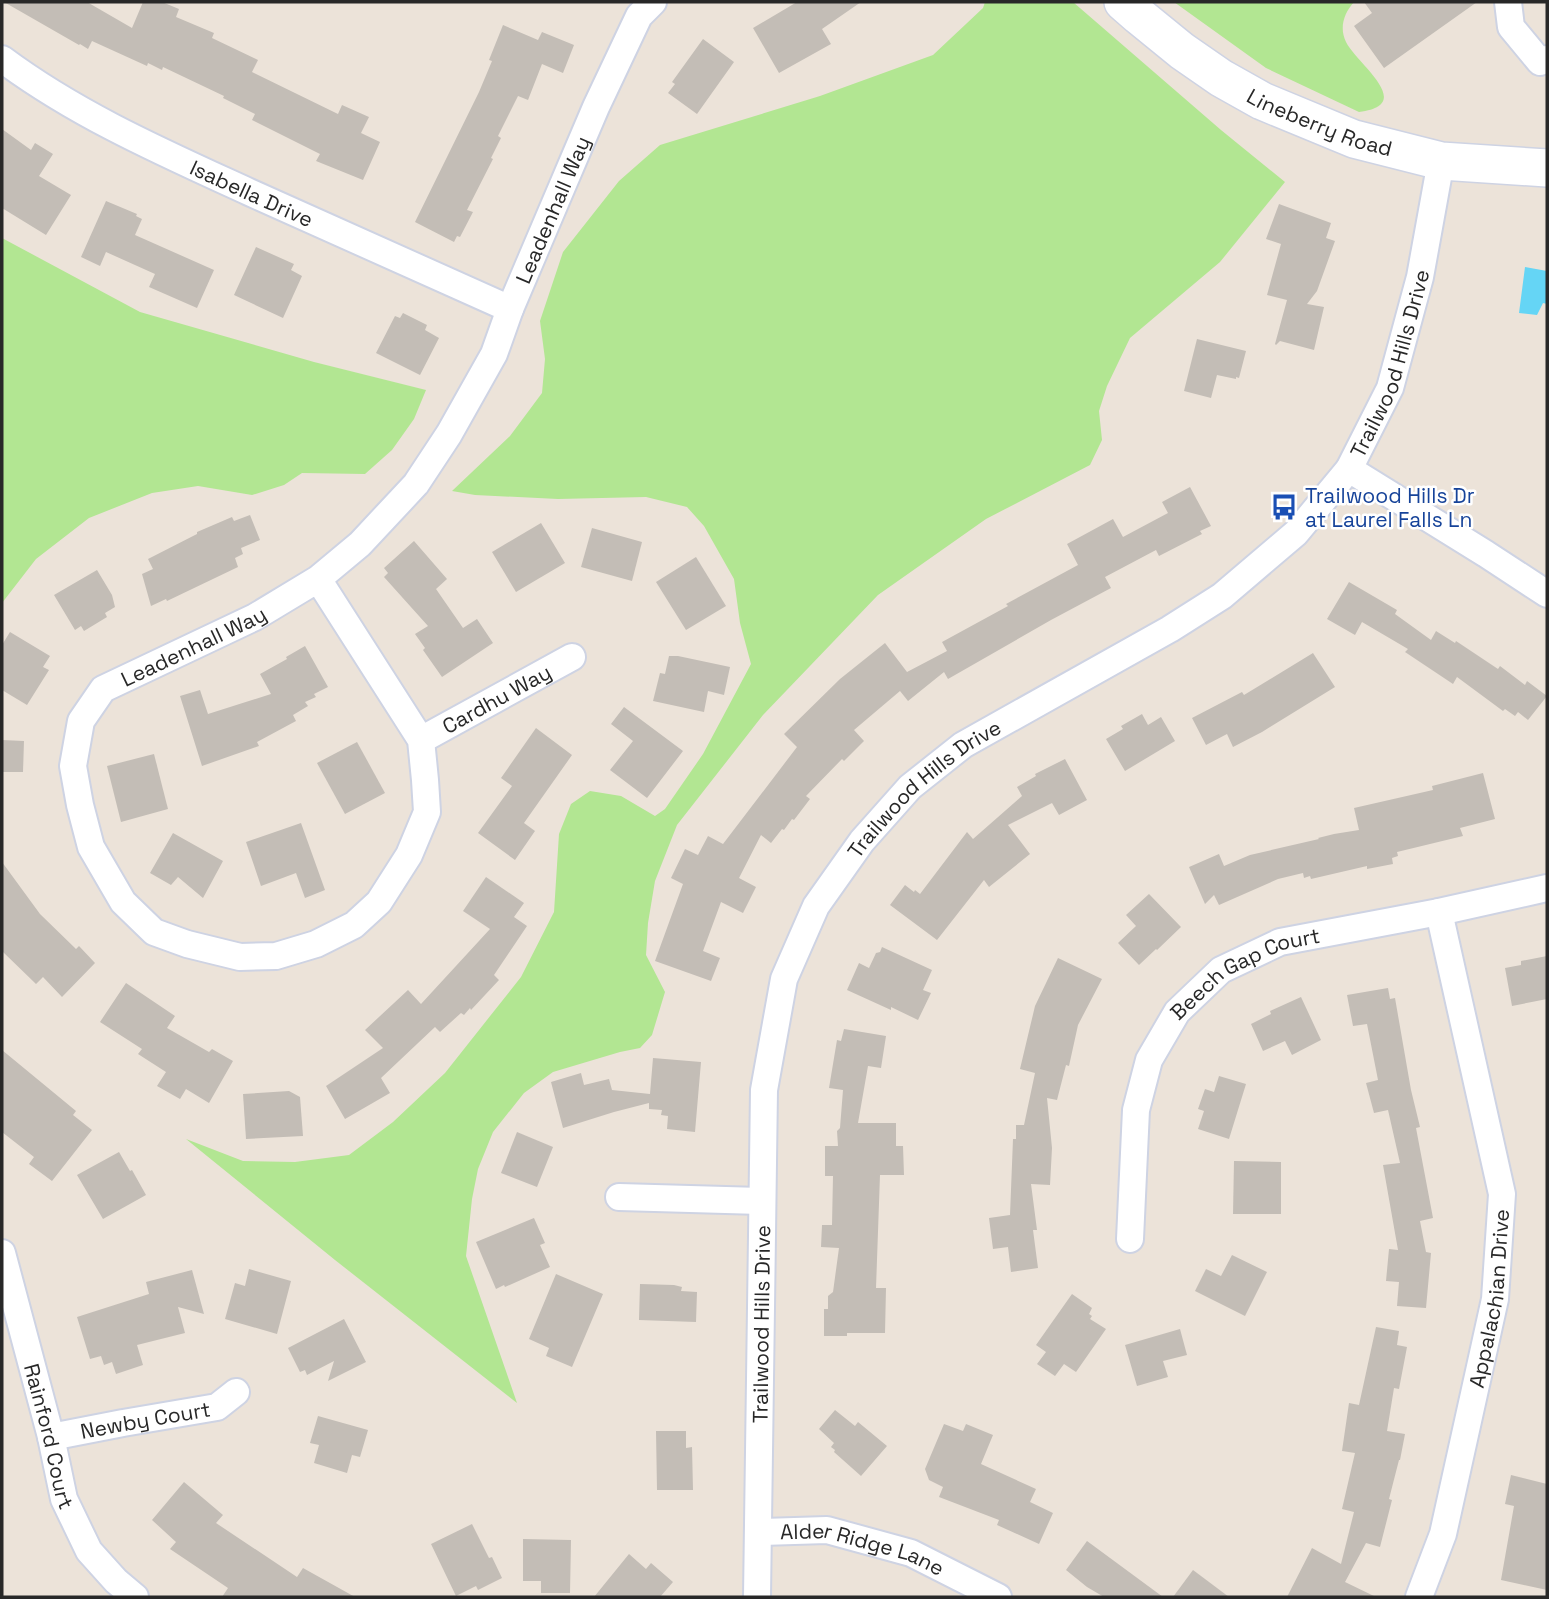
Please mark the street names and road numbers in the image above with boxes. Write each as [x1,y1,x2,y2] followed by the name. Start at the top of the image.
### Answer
[1242,82,1395,162] street label: Lineberry Road
[509,132,596,288] street label: Leadenhall Way
[186,153,318,233] street label: Isabella Drive
[1344,268,1435,462] street label: Trailwood Hills Drive
[116,600,271,692] street label: Leadenhall Way
[437,658,556,739] street label: Cardhu Way
[841,713,1005,863] street label: Trailwood Hills Drive
[1164,921,1322,1025] street label: Beech Gap Court
[1462,1208,1514,1390] street label: Appalachian Drive
[746,1225,776,1423] street label: Trailwood Hills Drive
[19,1361,80,1513] street label: Rainford Court
[78,1395,213,1445] street label: Newby Court
[780,1516,949,1581] street label: Alder Ridge Lane

